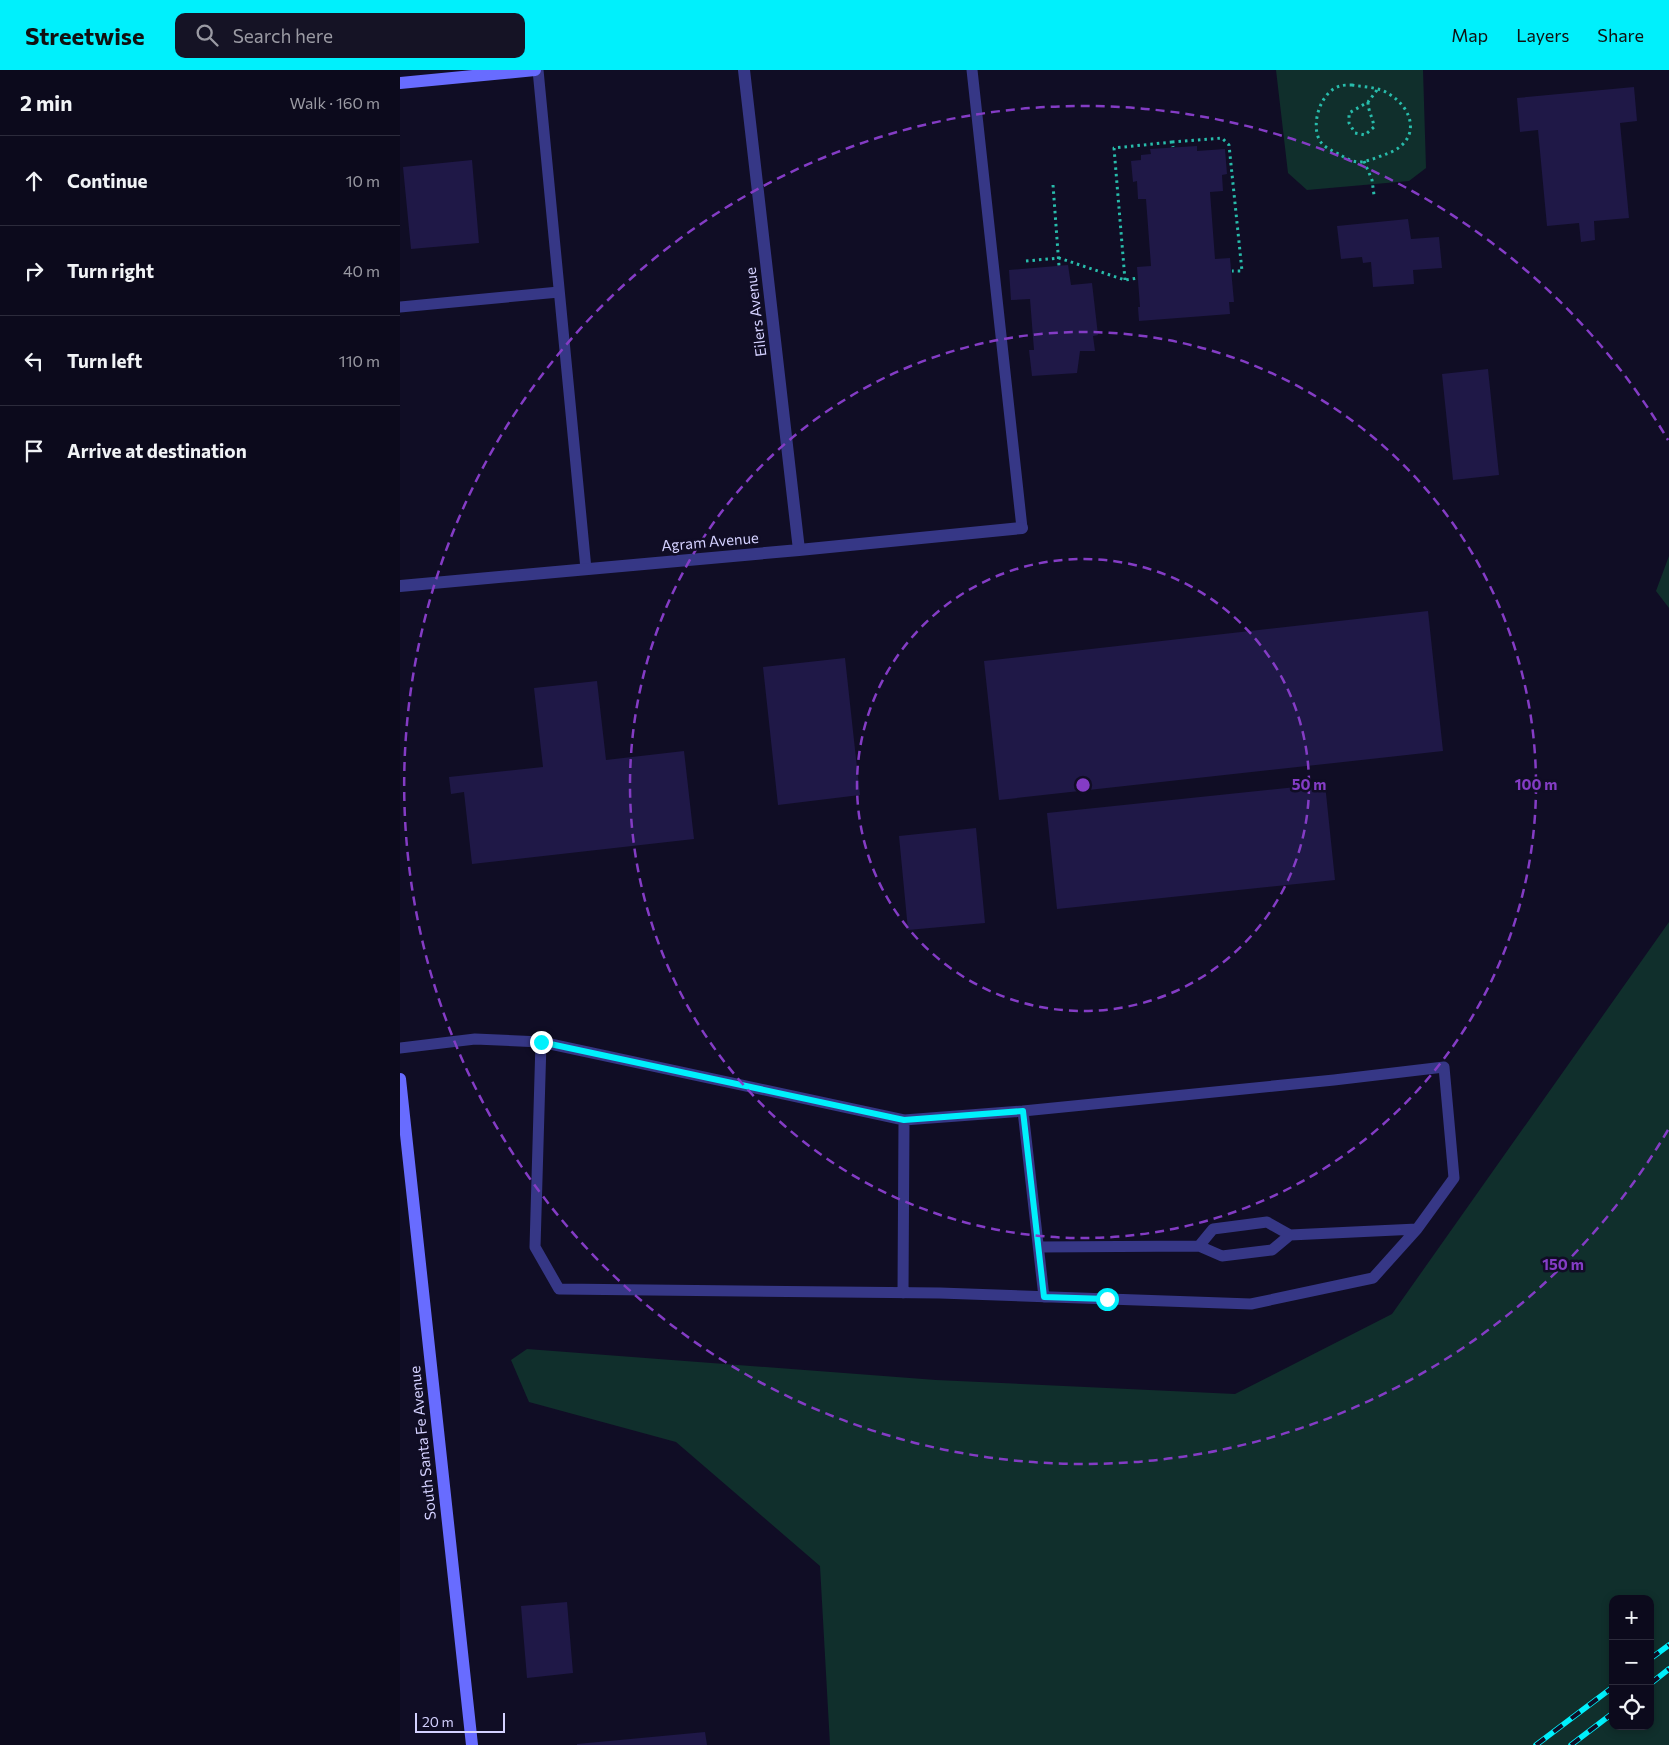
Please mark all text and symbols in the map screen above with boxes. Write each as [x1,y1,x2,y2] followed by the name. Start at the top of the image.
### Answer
[175,13,525,58] search box
[25,21,145,50] text: Streetwise
[193,21,221,49] icon: search
[233,24,333,47] text: Search here
[1451,24,1488,46] text: Map
[1516,24,1569,46] text: Layers
[1597,24,1644,46] text: Share
[20,90,72,115] text: 2 min
[290,93,380,112] text: Walk · 160 m
[20,167,48,195] icon: ahead
[67,169,147,192] text: Continue
[346,171,380,190] text: 10 m
[20,257,48,285] icon: right
[67,259,154,282] text: Turn right
[343,261,380,280] text: 40 m
[741,266,769,358] street label: Eilers Avenue
[20,347,48,375] icon: left
[67,349,142,372] text: Turn left
[339,351,380,370] text: 110 m
[20,437,48,465] icon: arrive
[67,439,247,462] text: Arrive at destination
[660,528,759,554] street label: Agram Avenue
[1292,775,1326,793] text: 50 m
[1515,775,1557,793] text: 100 m
[1074,776,1092,794] centre of rings
[530,1031,553,1054] route end
[1542,1255,1584,1273] text: 150 m
[1096,1288,1119,1311] route start
[405,1365,439,1521] street label: South Santa Fe Avenue
[1609,1595,1654,1730] map controls
[1609,1595,1654,1640] button: +
[1609,1640,1654,1685] button: −
[1609,1685,1654,1730] button: locate
[415,1710,505,1733] scale bar
[422,1713,454,1730] text: 20 m

